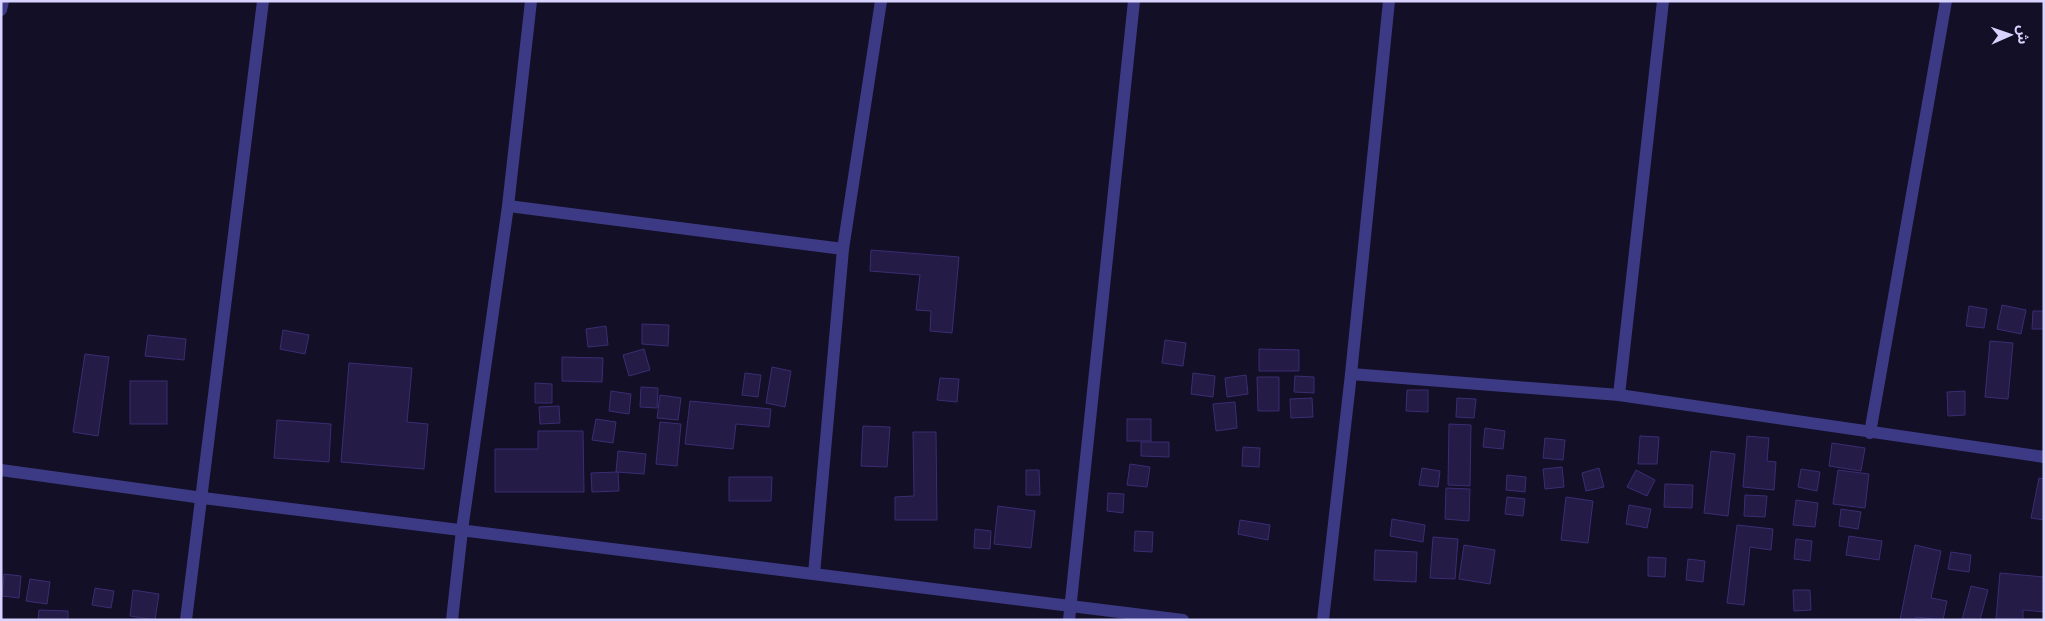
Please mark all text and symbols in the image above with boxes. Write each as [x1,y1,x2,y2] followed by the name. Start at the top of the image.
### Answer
[1985,10,2035,60] north arrow
[2013,25,2034,44] text: ش

